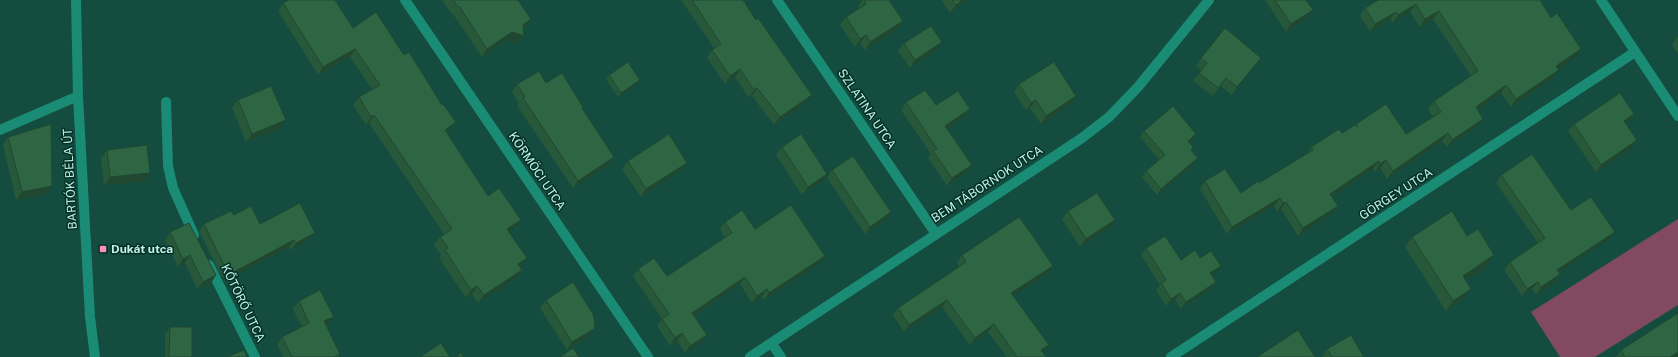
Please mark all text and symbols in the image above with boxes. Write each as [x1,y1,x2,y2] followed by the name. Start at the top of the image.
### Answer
[835,66,899,152] street label: SZLATINA UTCA
[60,128,80,230] street label: BARTÓK BÉLA ÚT
[506,129,569,213] street label: KÖRMÖCI UTCA
[929,143,1046,225] street label: BEM TÁBORNOK UTCA
[1357,165,1436,223] street label: GÖRGEY UTCA
[111,242,173,256] place label: Dukát utca
[98,244,108,254] marker: Dukát utca
[218,262,268,345] street label: KŐTÖRŐ UTCA

